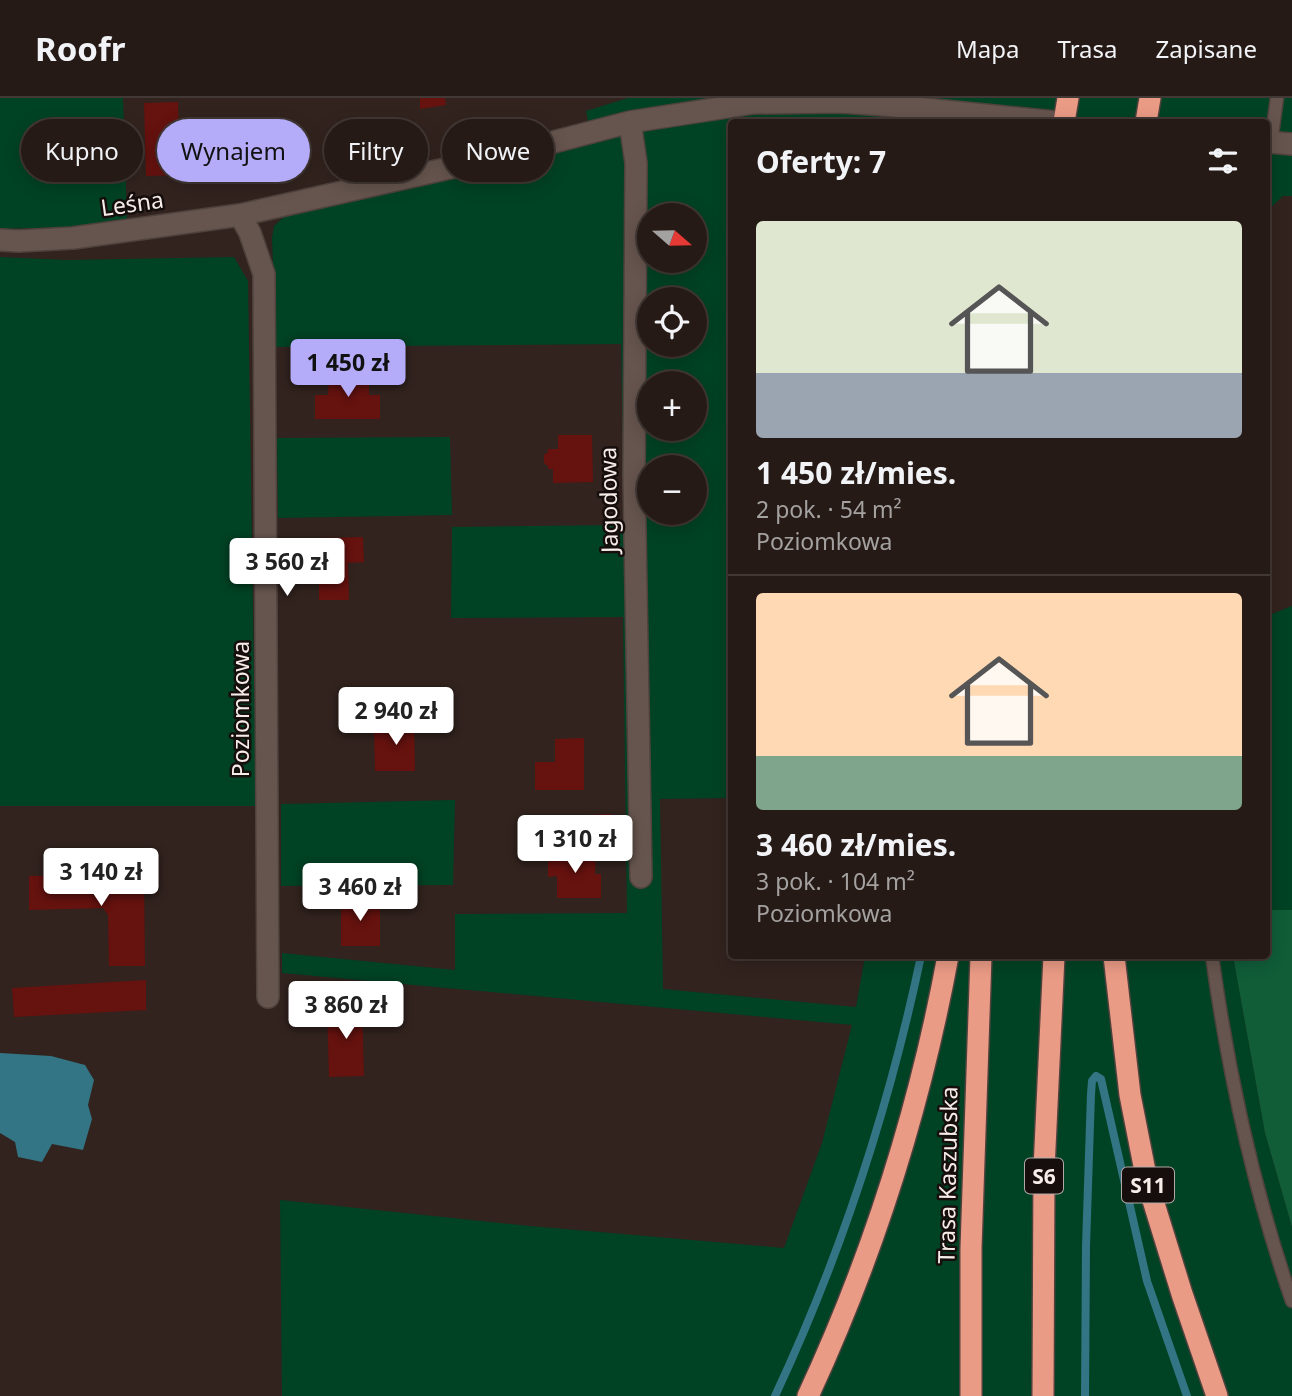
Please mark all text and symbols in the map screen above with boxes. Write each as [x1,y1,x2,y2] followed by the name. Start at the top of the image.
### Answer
[35,26,125,71] text: Roofr
[956,32,1020,65] text: Mapa
[1058,32,1118,65] text: Trasa
[1156,32,1257,65] text: Zapisane
[21,119,143,182] chip: Kupno
[157,119,310,182] chip: Wynajem
[324,119,428,182] chip: Filtry
[442,119,554,182] chip: Nowe
[756,141,886,182] text: Oferty: 7
[1204,142,1242,180] icon: filters
[98,183,166,223] street label: Leśna
[637,203,707,273] north arrow
[637,203,707,525] map controls
[936,266,1062,392] icon: home
[637,287,707,357] button: locate
[276,340,420,399] pin: 1 450 zł
[307,346,389,378] text: 1 450 zł
[637,371,707,441] button: +
[591,447,625,555] street label: Jagodowa
[756,452,956,493] text: 1 450 zł/mies.
[637,455,707,525] button: −
[756,493,902,525] text: 2 pok. · 54 m²
[756,525,892,557] text: Poziomkowa
[215,538,359,598] pin: 3 560 zł
[246,545,328,577] text: 3 560 zł
[936,638,1062,764] icon: home
[224,641,256,777] street label: Poziomkowa
[324,688,468,747] pin: 2 940 zł
[355,694,437,726] text: 2 940 zł
[503,816,647,875] pin: 1 310 zł
[534,822,616,854] text: 1 310 zł
[756,824,956,865] text: 3 460 zł/mies.
[29,848,173,908] pin: 3 140 zł
[60,855,142,887] text: 3 140 zł
[288,864,432,923] pin: 3 460 zł
[756,865,915,897] text: 3 pok. · 104 m²
[319,870,401,902] text: 3 460 zł
[756,897,892,929] text: Poziomkowa
[274,982,418,1041] pin: 3 860 zł
[305,988,387,1020] text: 3 860 zł
[929,1086,965,1264] street label: Trasa Kaszubska
[1025,1158,1063,1194] road number: S6
[1122,1168,1174,1202] road number: S11

